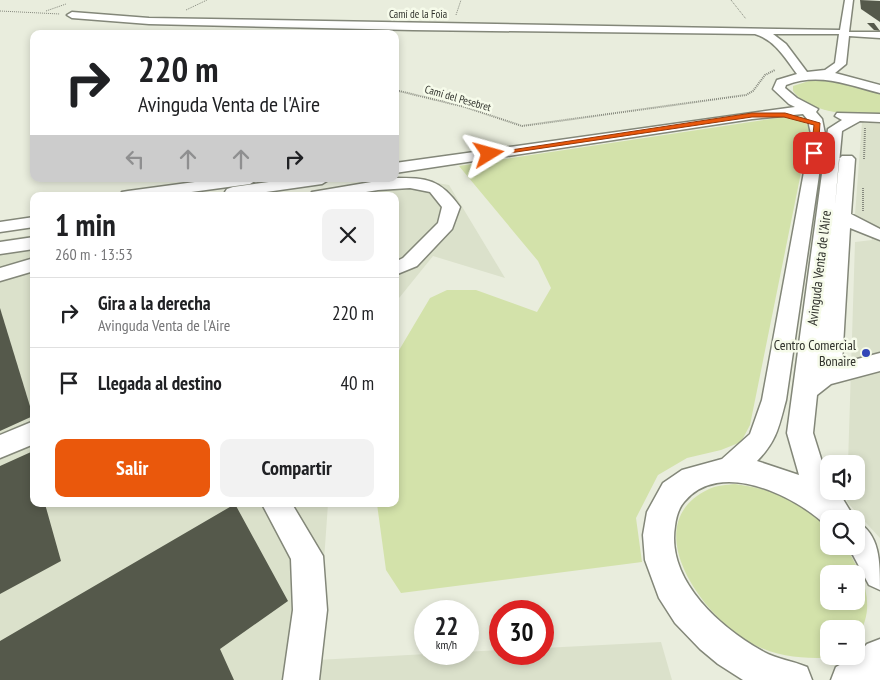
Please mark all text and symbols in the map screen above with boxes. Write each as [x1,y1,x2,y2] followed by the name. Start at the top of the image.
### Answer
[389,7,447,21] street label: Camí de la Foia
[138,46,219,92] text: 220 m
[55,50,120,115] icon: right
[423,82,493,114] street label: Camí del Pesebret
[138,90,320,118] text: Avinguda Venta de l'Aire
[462,127,514,179] position arrow
[793,132,835,174] pin
[800,139,828,167] icon: arrive
[121,145,149,173] icon: left
[174,145,202,173] icon: ahead
[227,145,255,173] icon: ahead
[280,145,308,173] icon: right
[55,205,116,244] text: 1 min
[322,209,374,261] button: close
[803,209,835,327] street label: Avinguda Venta de l'Aire
[55,244,133,264] text: 260 m · 13:53
[98,291,211,315] text: Gira a la derecha
[55,299,83,327] icon: right
[332,301,374,325] text: 220 m
[98,315,230,335] text: Avinguda Venta de l'Aire
[774,336,857,370] place label: Centro Comercial Bonaire
[860,347,872,359] marker: Centro Comercial Bonaire
[55,369,83,397] icon: arrive
[98,371,222,395] text: Llegada al destino
[341,371,374,395] text: 40 m
[55,439,210,497] button: Salir
[220,439,374,497] button: Compartir
[820,455,865,665] map controls
[820,455,865,500] button: sound
[820,510,865,555] button: search
[820,565,865,610] button: +
[489,600,554,665] speed limit sign: 30
[435,610,458,642] text: 22
[820,620,865,665] button: −
[436,637,457,652] text: km/h

